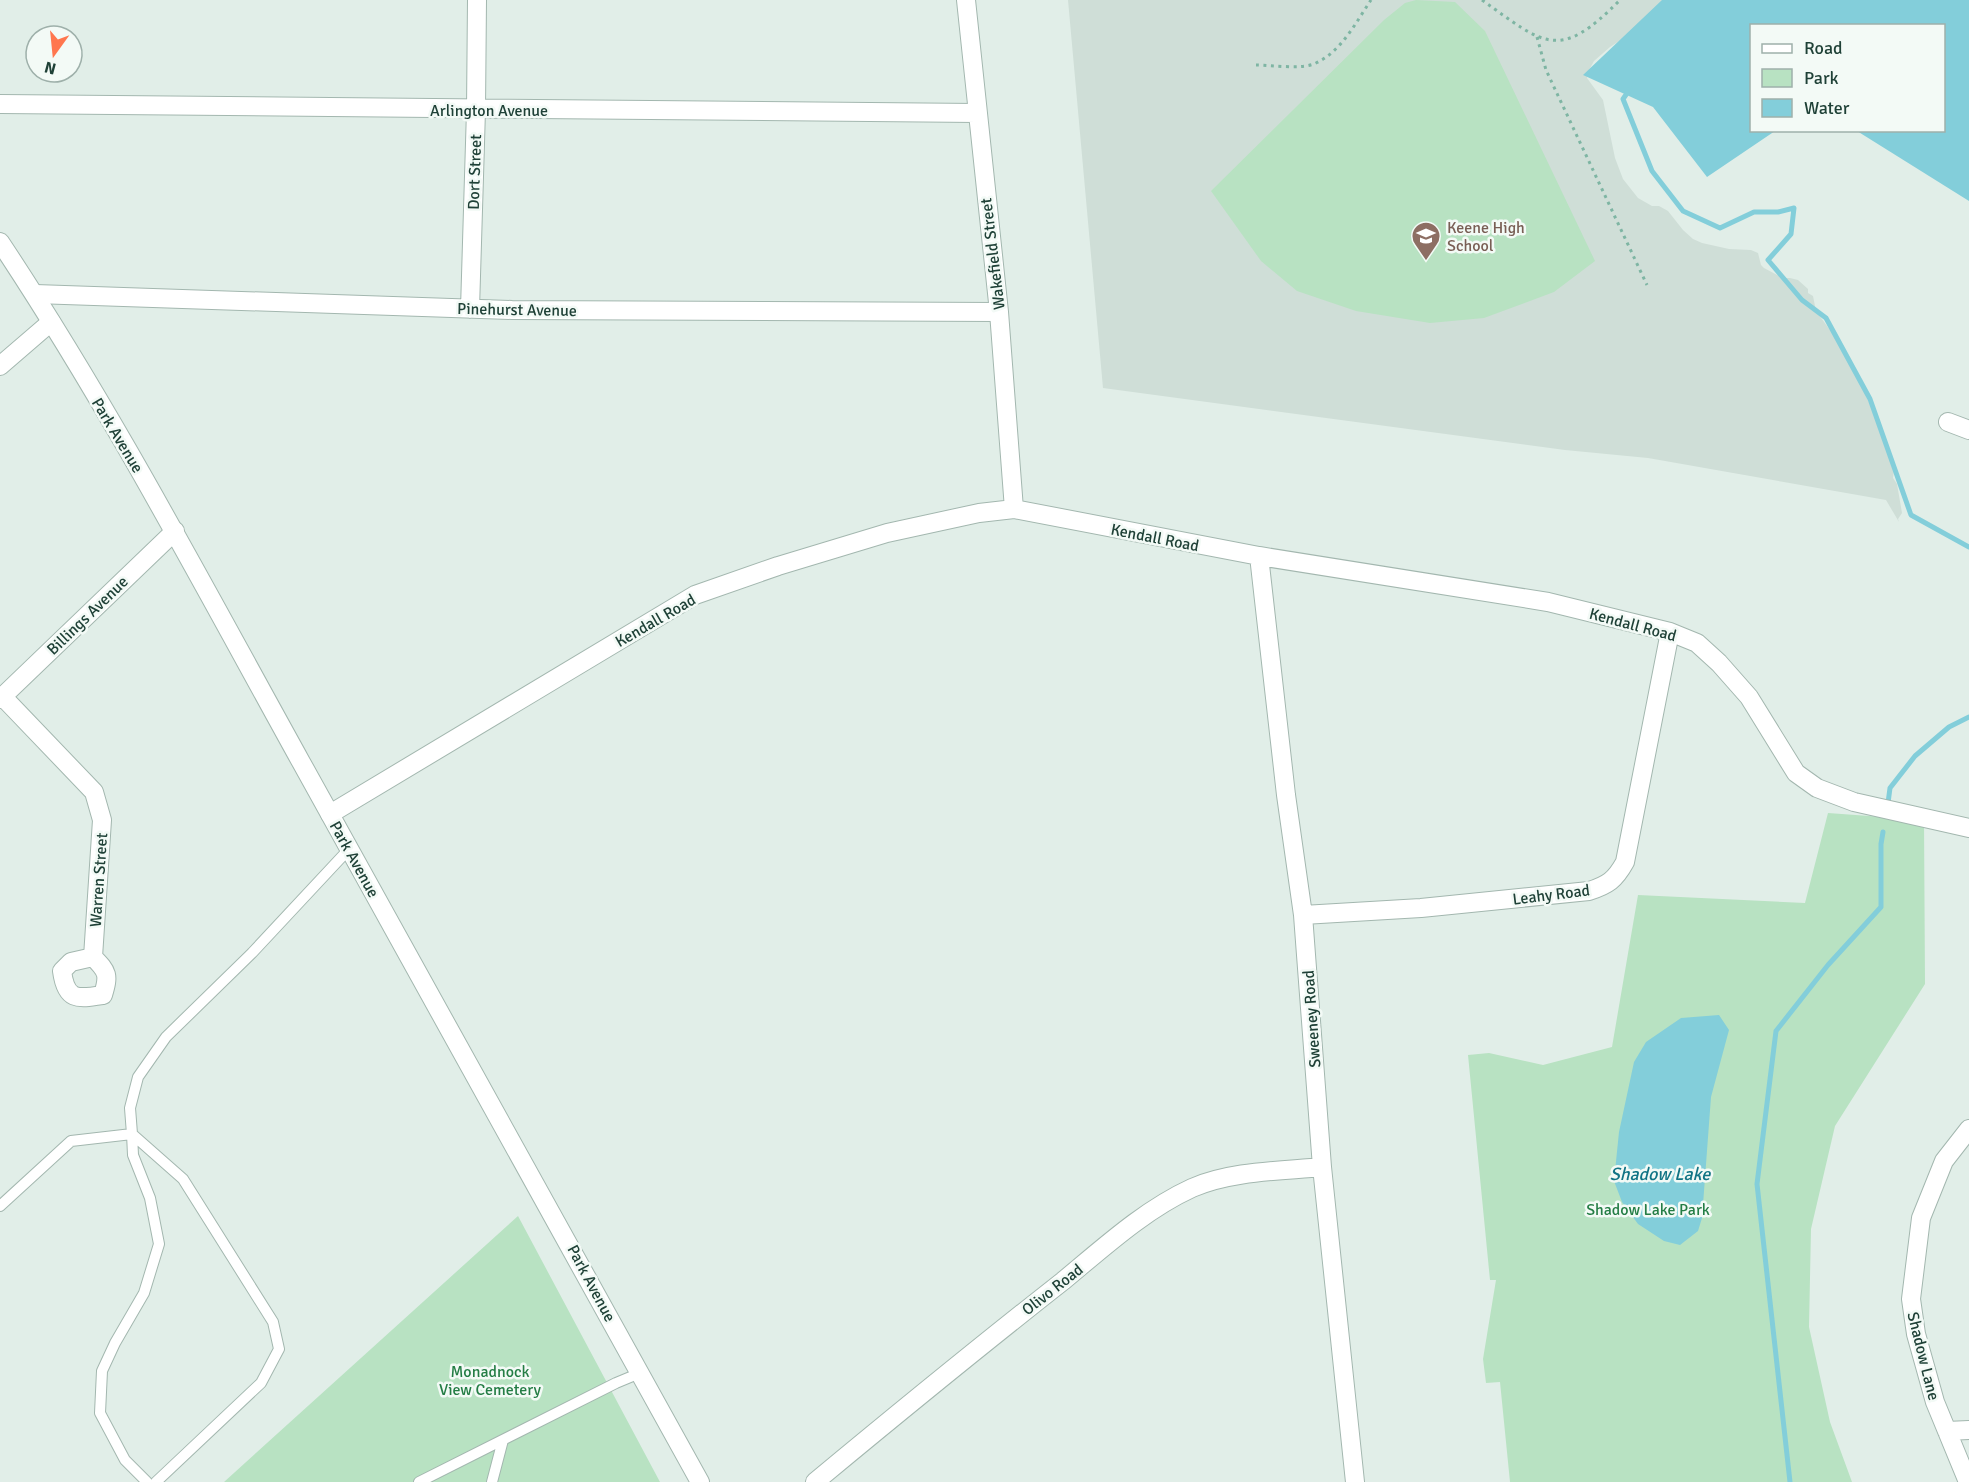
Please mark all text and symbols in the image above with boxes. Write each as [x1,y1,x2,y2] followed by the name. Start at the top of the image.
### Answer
[24,24,84,84] north arrow
[1750,24,1945,132] legend
[1804,37,1843,59] text: Road
[42,56,58,79] text: N
[1804,67,1839,89] text: Park
[1804,97,1850,119] text: Water
[430,101,548,121] street label: Arlington Avenue
[464,133,486,210] street label: Dort Street
[976,196,1010,311] street label: Wakefield Street
[1447,218,1525,256] place label: Keene High School
[1410,220,1442,262] school or university icon: Keene High School
[457,299,577,321] street label: Pinehurst Avenue
[87,394,147,477] street label: Park Avenue
[1109,520,1201,556] street label: Kendall Road
[43,572,132,659] street label: Billings Avenue
[612,590,699,652] street label: Kendall Road
[1587,604,1679,646] street label: Kendall Road
[325,818,383,901] street label: Park Avenue
[86,832,112,928] street label: Warren Street
[1511,880,1591,910] street label: Leahy Road
[1299,969,1325,1068] street label: Sweeney Road
[1610,1163,1711,1185] water label: Shadow Lake
[1586,1200,1710,1220] park label: Shadow Lake Park
[562,1242,620,1325] street label: Park Avenue
[1018,1260,1087,1320] street label: Olivo Road
[1902,1310,1944,1403] street label: Shadow Lane
[439,1362,541,1400] park label: Monadnock View Cemetery

